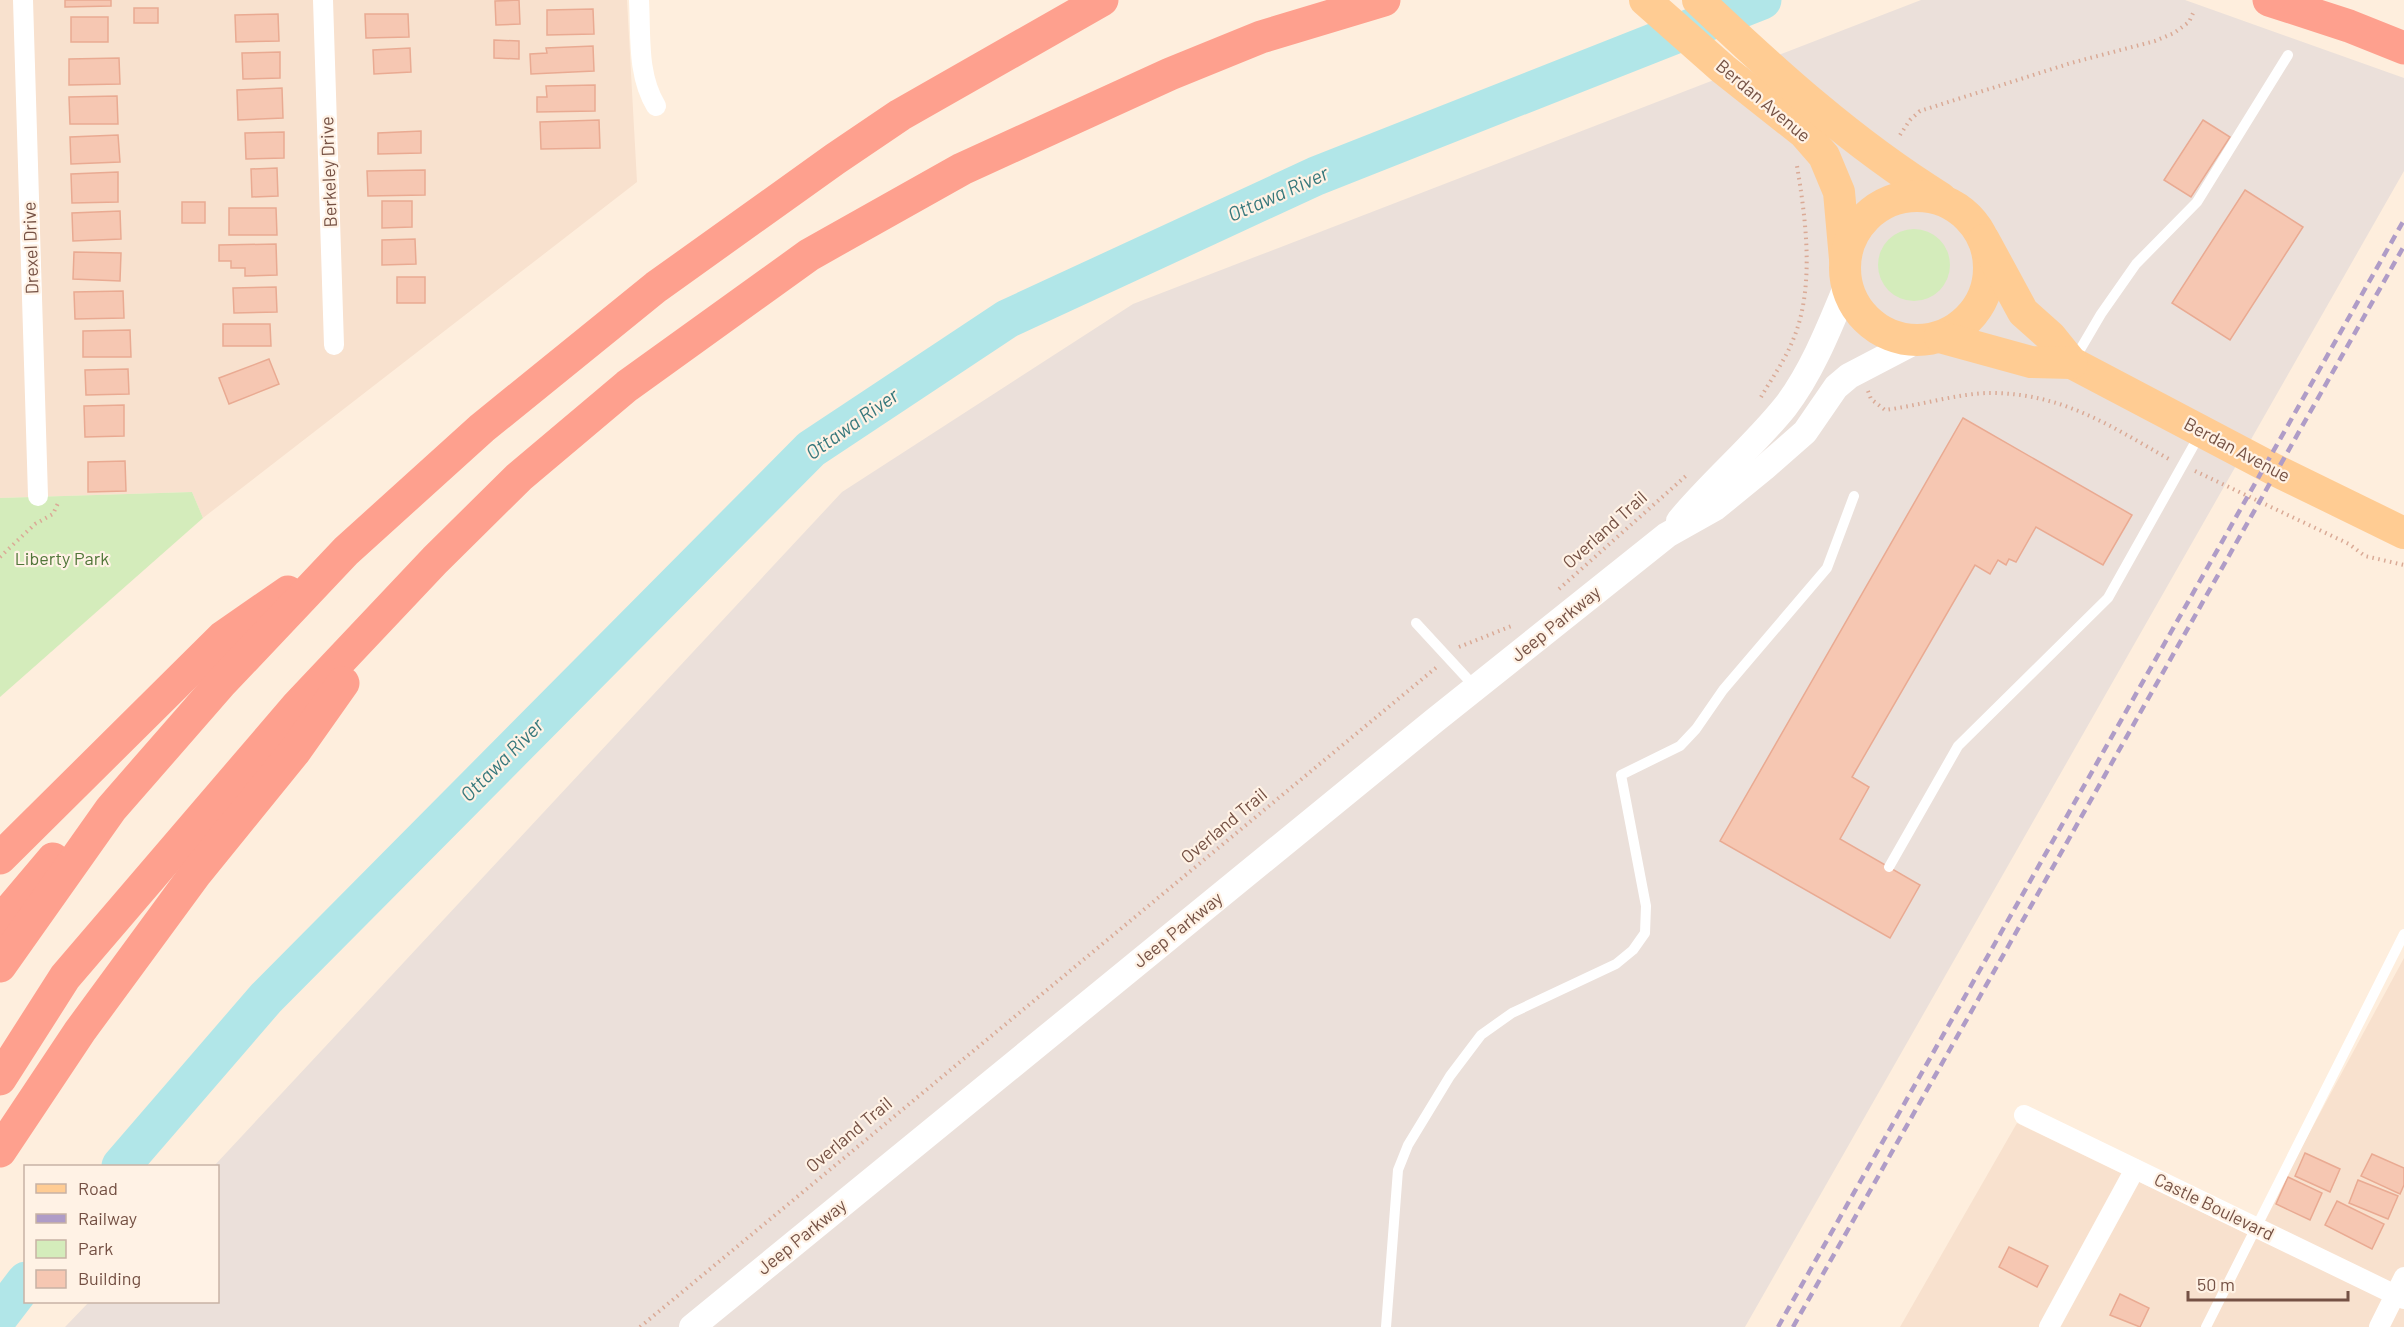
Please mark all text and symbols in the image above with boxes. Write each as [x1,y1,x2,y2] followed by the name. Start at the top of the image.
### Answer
[1712,54,1815,146] street label: Berdan Avenue
[315,116,341,228] street label: Berkeley Drive
[1223,160,1333,226] water label: Ottawa River
[17,201,43,295] street label: Drexel Drive
[800,382,903,464] water label: Ottawa River
[2181,412,2294,486] street label: Berdan Avenue
[1558,486,1651,573] street label: Overland Trail
[15,547,109,569] park label: Liberty Park
[1506,580,1605,666] street label: Jeep Parkway
[455,712,549,806] water label: Ottawa River
[1176,783,1271,868] street label: Overland Trail
[1128,886,1227,972] street label: Jeep Parkway
[801,1092,896,1177] street label: Overland Trail
[24,1165,219,1303] legend
[2151,1168,2278,1245] street label: Castle Boulevard
[78,1177,118,1199] text: Road
[752,1193,851,1279] street label: Jeep Parkway
[78,1207,137,1229] text: Railway
[78,1237,113,1259] text: Park
[2188,1264,2348,1302] scale bar
[78,1267,141,1289] text: Building
[2197,1273,2235,1295] text: 50 m

